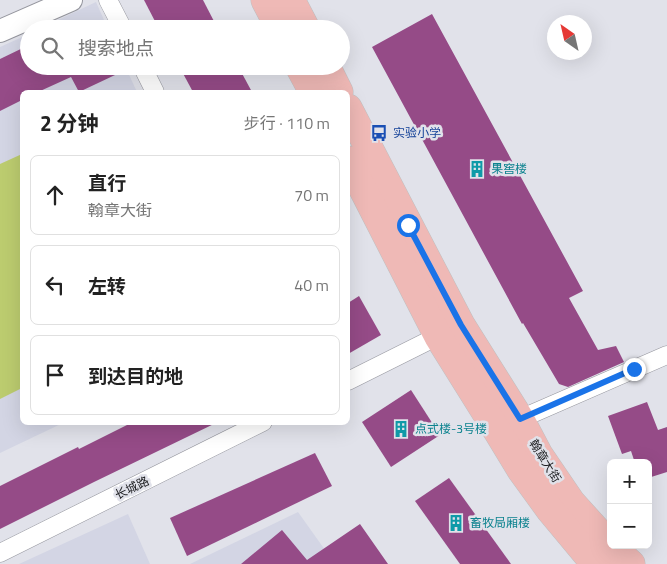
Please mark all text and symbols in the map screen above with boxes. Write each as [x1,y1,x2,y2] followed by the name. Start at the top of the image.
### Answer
[547,15,592,60] north arrow
[20,20,350,75] search box
[78,33,154,62] text: 搜索地点
[38,34,66,62] icon: search
[40,107,98,139] text: 2 分钟
[244,111,330,135] text: 步行 · 110 m
[369,123,389,143] bus stop icon: 实验小学
[393,123,441,142] place label: 实验小学
[467,159,487,179] building icon: 果窖楼
[491,159,527,178] place label: 果窖楼
[88,168,126,197] text: 直行
[41,181,69,209] icon: ahead
[294,183,329,207] text: 70 m
[88,198,152,222] text: 翰章大街
[397,214,420,237] route start
[41,271,69,299] icon: left
[88,271,126,300] text: 左转
[294,273,329,297] text: 40 m
[623,358,646,381] route end
[41,361,69,389] icon: arrive
[88,361,183,390] text: 到达目的地
[391,419,411,439] building icon: 点式楼-3号楼
[415,419,487,438] place label: 点式楼-3号楼
[525,435,566,486] street label: 翰章大街
[607,459,652,549] map controls
[607,459,652,504] button: +
[111,471,152,504] street label: 长城路
[607,504,652,549] button: −
[446,513,466,533] building icon: 畜牧局厢楼
[470,513,530,532] place label: 畜牧局厢楼

